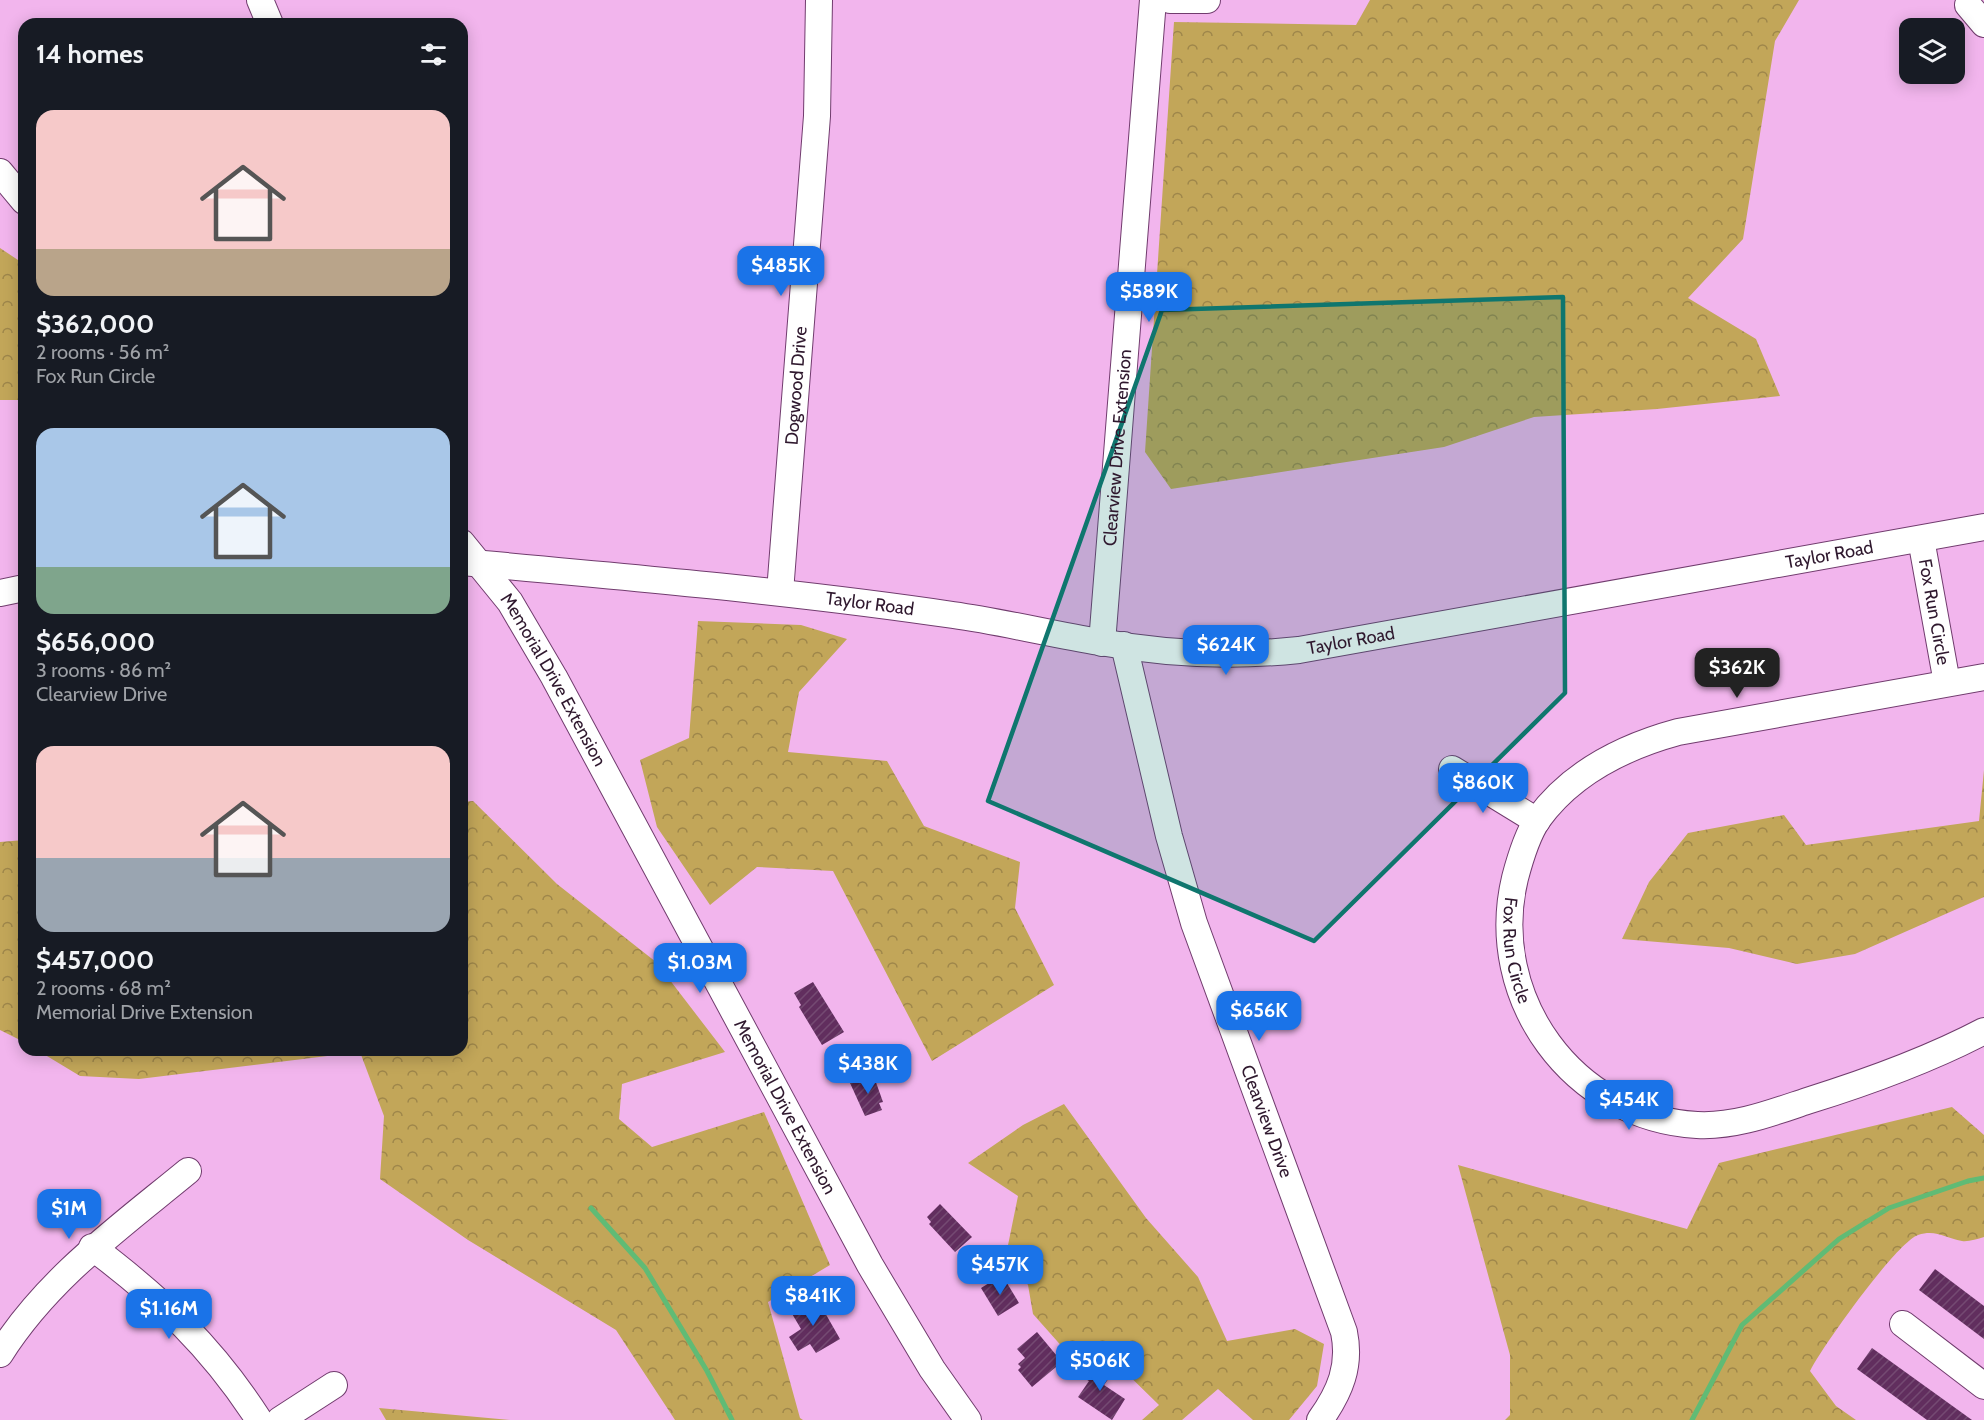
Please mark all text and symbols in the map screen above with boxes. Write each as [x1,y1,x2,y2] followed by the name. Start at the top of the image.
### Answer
[1899,18,1965,84] map controls
[1899,18,1965,84] button: layers
[36,38,144,70] text: 14 homes
[417,38,450,71] icon: filters
[189,149,297,257] icon: home
[739,246,823,297] pin: $485K
[751,253,811,277] text: $485K
[1107,272,1191,323] pin: $589K
[1120,279,1178,303] text: $589K
[36,308,154,340] text: $362,000
[780,325,812,446] street label: Dogwood Drive
[36,340,169,364] text: 2 rooms · 56 m²
[1099,348,1136,547] street label: Clearview Drive Extension
[36,364,155,388] text: Fox Run Circle
[189,467,297,575] icon: home
[1784,536,1875,573] street label: Taylor Road
[1914,557,1955,667] street label: Fox Run Circle
[824,587,915,620] street label: Taylor Road
[496,588,611,770] street label: Memorial Drive Extension
[1305,622,1397,659] street label: Taylor Road
[1184,625,1268,676] pin: $624K
[36,626,155,658] text: $656,000
[1197,632,1255,656] text: $624K
[1695,648,1779,699] pin: $362K
[1709,655,1765,679] text: $362K
[36,658,171,682] text: 3 rooms · 86 m²
[36,682,167,706] text: Clearview Drive
[1441,763,1525,814] pin: $860K
[1452,770,1514,794] text: $860K
[189,785,297,893] icon: home
[1498,896,1535,1007] street label: Fox Run Circle
[651,943,749,994] pin: $1.03M
[36,944,154,976] text: $457,000
[668,950,732,974] text: $1.03M
[36,976,171,1000] text: 2 rooms · 68 m²
[1217,991,1301,1042] pin: $656K
[1230,998,1288,1022] text: $656K
[36,1000,253,1024] text: Memorial Drive Extension
[729,1016,841,1198] street label: Memorial Drive Extension
[826,1044,910,1095] pin: $438K
[838,1051,898,1075] text: $438K
[1236,1062,1297,1181] street label: Clearview Drive
[1587,1080,1671,1131] pin: $454K
[1599,1087,1659,1111] text: $454K
[40,1189,98,1240] pin: $1M
[51,1196,87,1220] text: $1M
[958,1245,1042,1296] pin: $457K
[971,1252,1029,1276] text: $457K
[771,1276,855,1327] pin: $841K
[785,1283,841,1307] text: $841K
[120,1289,218,1340] pin: $1.16M
[140,1296,198,1320] text: $1.16M
[1058,1341,1142,1392] pin: $506K
[1070,1348,1130,1372] text: $506K

